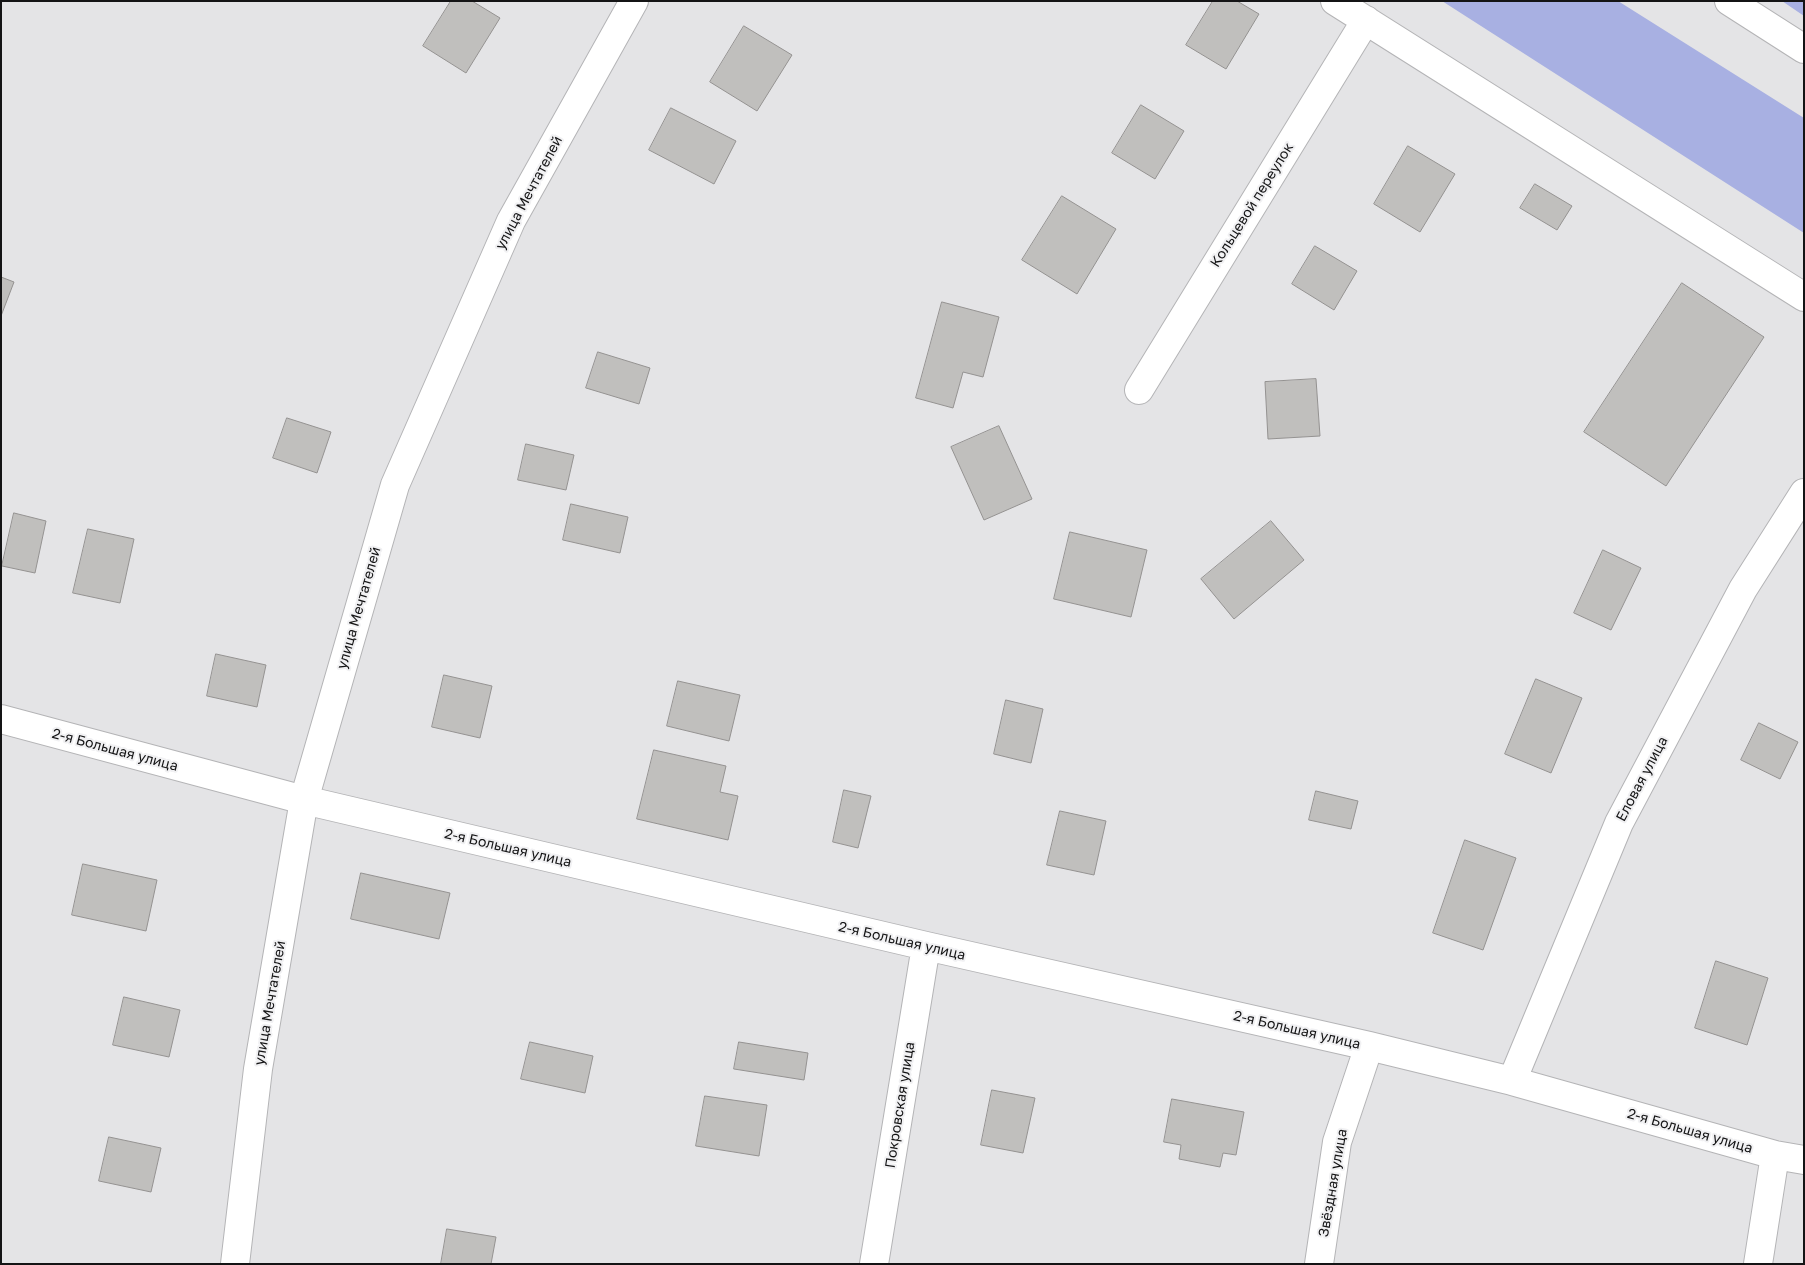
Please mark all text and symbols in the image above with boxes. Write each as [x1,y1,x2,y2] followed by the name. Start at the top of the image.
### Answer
[492,133,566,253] street label: улица Мечтателей
[1207,140,1297,270] street label: Кольцевой переулок
[334,545,384,671] street label: улица Мечтателей
[50,725,180,775] street label: 2-я Большая улица
[1613,734,1671,824] street label: Еловая улица
[443,825,573,871] street label: 2-я Большая улица
[837,918,967,964] street label: 2-я Большая улица
[251,939,289,1067] street label: улица Мечтателей
[1232,1007,1362,1053] street label: 2-я Большая улица
[882,1041,918,1169] street label: Покровская улица
[1625,1105,1755,1157] street label: 2-я Большая улица
[1315,1127,1351,1239] street label: Звёздная улица

